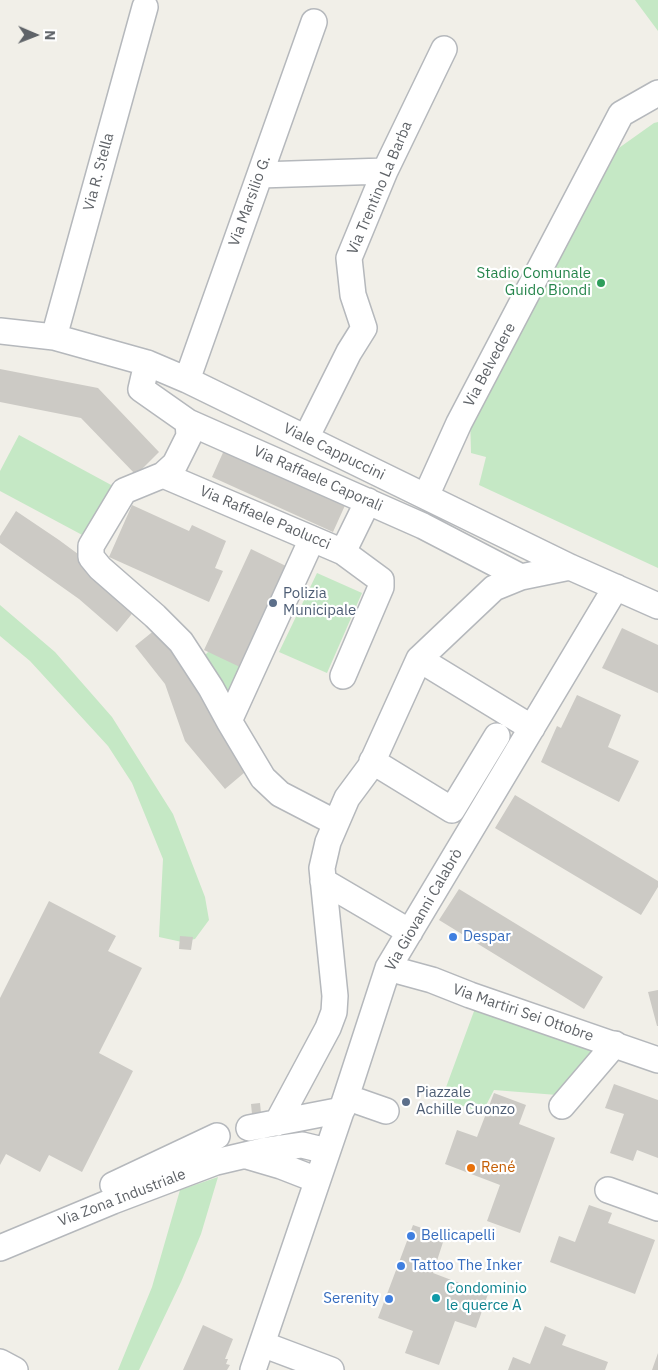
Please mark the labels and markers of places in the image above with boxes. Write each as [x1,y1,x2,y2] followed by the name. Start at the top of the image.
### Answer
[476,265,591,300] place label: Stadio Comunale Guido Biondi
[595,277,607,289] marker: Stadio Comunale Guido Biondi
[283,585,356,620] place label: Polizia Municipale
[267,597,279,609] marker: Polizia Municipale
[463,928,511,946] place label: Despar
[447,931,459,943] marker: Despar
[416,1084,515,1119] place label: Piazzale Achille Cuonzo
[400,1096,412,1108] marker: Piazzale Achille Cuonzo
[481,1159,515,1177] place label: René
[465,1162,477,1174] marker: René
[421,1227,495,1245] place label: Bellicapelli
[405,1230,417,1242] marker: Bellicapelli
[411,1257,522,1275] place label: Tattoo The Inker
[395,1260,407,1272] marker: Tattoo The Inker
[446,1280,527,1315] place label: Condominio le querce A
[323,1290,379,1308] place label: Serenity
[430,1292,442,1304] marker: Condominio le querce A
[383,1293,395,1305] marker: Serenity

